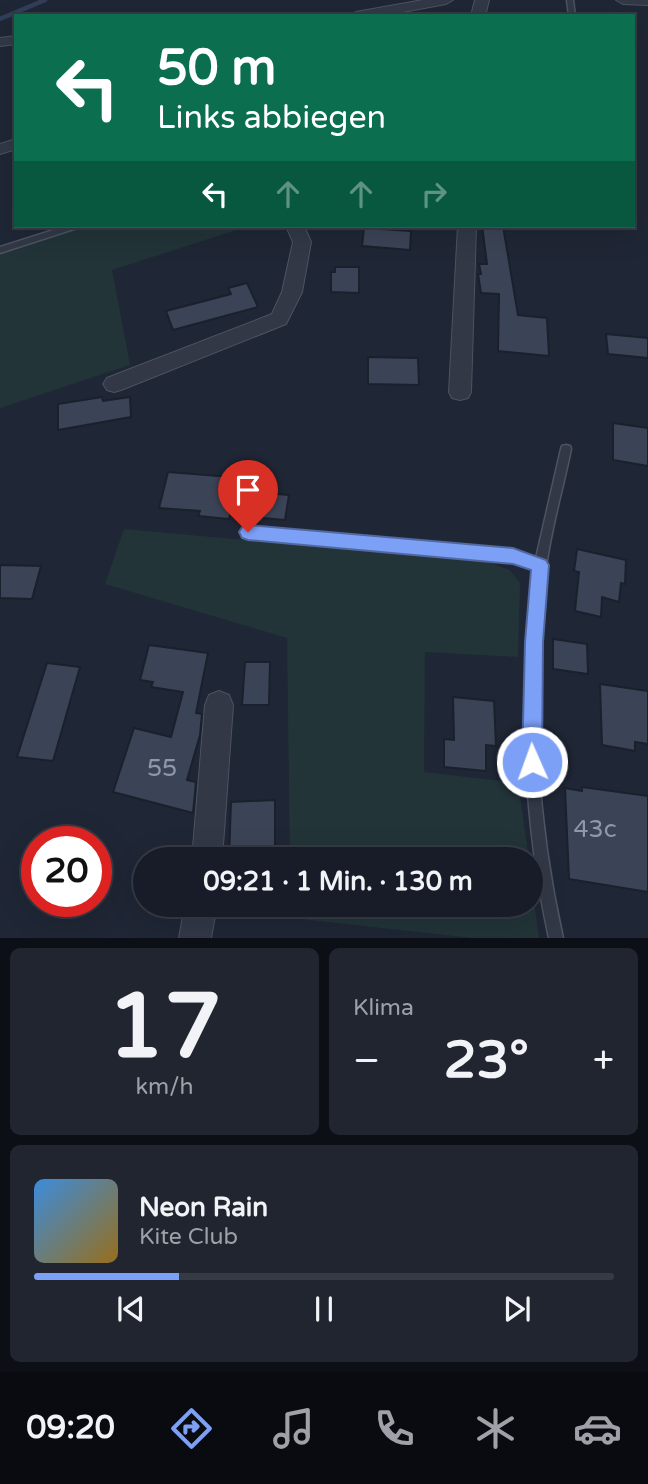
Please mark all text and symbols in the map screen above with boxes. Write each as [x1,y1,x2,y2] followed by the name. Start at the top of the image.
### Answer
[157,39,276,98] text: 50 m
[42,42,133,133] icon: left
[157,99,386,137] text: Links abbiegen
[196,175,234,213] icon: left
[269,175,307,213] icon: ahead
[342,175,380,213] icon: ahead
[415,175,453,213] icon: right
[218,460,278,532] pin
[229,471,267,509] icon: arrive
[495,725,569,799] position arrow
[147,754,177,783] house number: 55
[574,815,616,844] house number: 43c
[21,826,112,917] speed limit sign: 20
[203,866,473,897] text: 09:21 · 1 Min. · 130 m
[107,972,222,1082] text: 17
[353,994,414,1022] text: Klima
[444,1029,529,1092] text: 23°
[353,1038,380,1084] text: −
[593,1038,614,1084] text: +
[136,1073,193,1101] text: km/h
[139,1192,268,1223] text: Neon Rain
[139,1223,238,1251] text: Kite Club
[112,1290,150,1328] icon: previous
[305,1290,343,1328] icon: pause
[498,1290,536,1328] icon: next
[167,1404,216,1453] icon: directions
[269,1404,318,1453] icon: music
[370,1404,419,1453] icon: phone
[471,1404,520,1453] icon: climate
[573,1404,622,1453] icon: car
[26,1409,115,1447] text: 09:20

